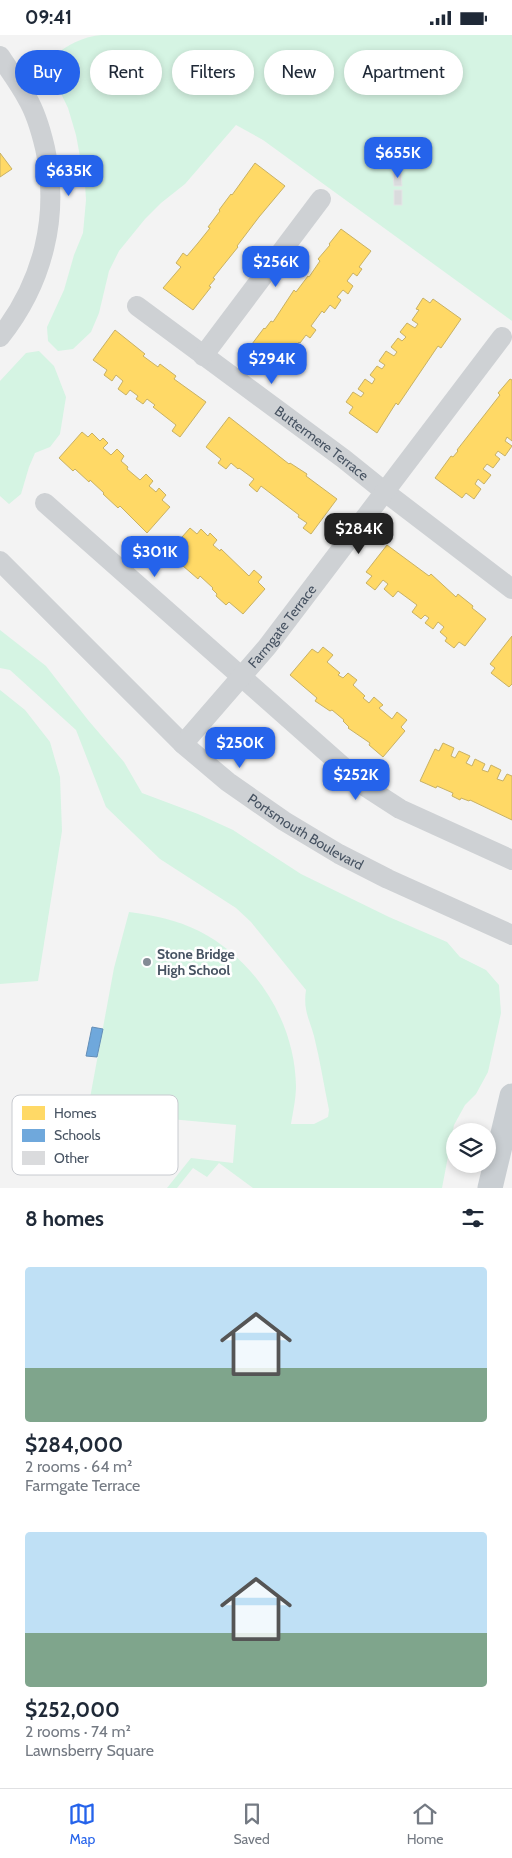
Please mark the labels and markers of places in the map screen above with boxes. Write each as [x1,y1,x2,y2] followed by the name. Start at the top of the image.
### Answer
[363,137,433,179] pin: $655K
[34,155,104,197] pin: $635K
[241,245,311,288] pin: $256K
[237,343,307,385] pin: $294K
[324,513,394,555] pin: $284K
[120,535,190,578] pin: $301K
[205,727,275,769] pin: $250K
[321,759,391,801] pin: $252K
[157,945,235,979] place label: Stone Bridge High School
[141,956,153,968] marker: Stone Bridge High School

